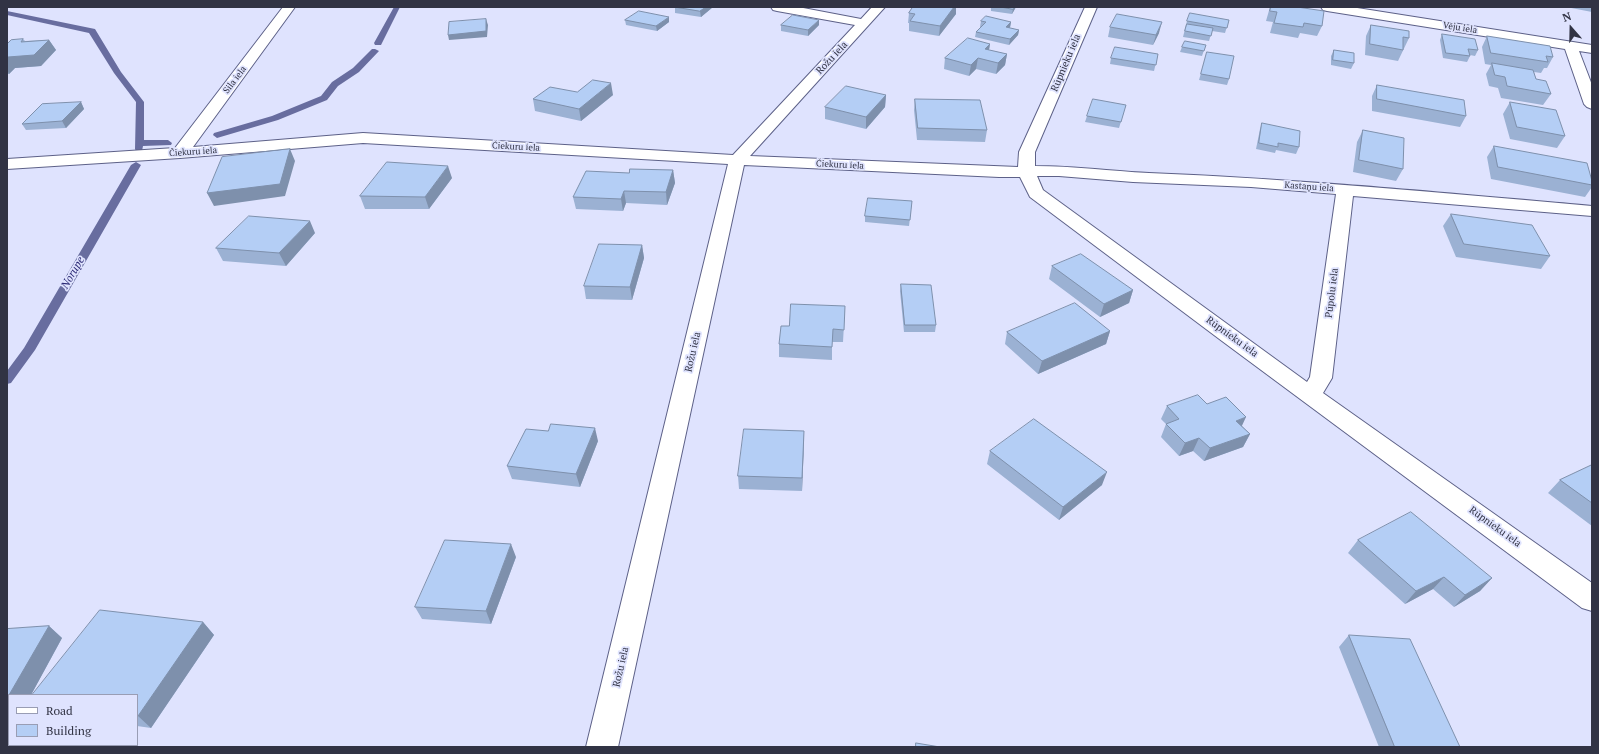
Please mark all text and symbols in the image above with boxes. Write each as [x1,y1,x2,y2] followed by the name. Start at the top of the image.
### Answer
[1551,8,1591,48] north arrow
[1561,9,1573,25] text: N
[1442,20,1478,36] street label: Vēju iela
[1049,32,1083,94] street label: Rūpnieku iela
[814,39,850,77] street label: Rožu iela
[221,64,249,96] street label: Sila iela
[492,140,540,154] street label: Čiekuru iela
[169,145,217,159] street label: Čiekuru iela
[816,158,864,172] street label: Čiekuru iela
[1284,180,1334,194] street label: Kastaņu iela
[59,255,87,291] water label: Norupe
[1323,267,1341,319] street label: Pūpolu iela
[1204,314,1260,360] street label: Rūpnieku iela
[683,331,703,373] street label: Rožu iela
[1467,504,1523,550] street label: Rūpnieku iela
[611,646,631,688] street label: Rožu iela
[8,694,138,746] legend
[46,703,73,718] text: Road
[46,723,91,738] text: Building

